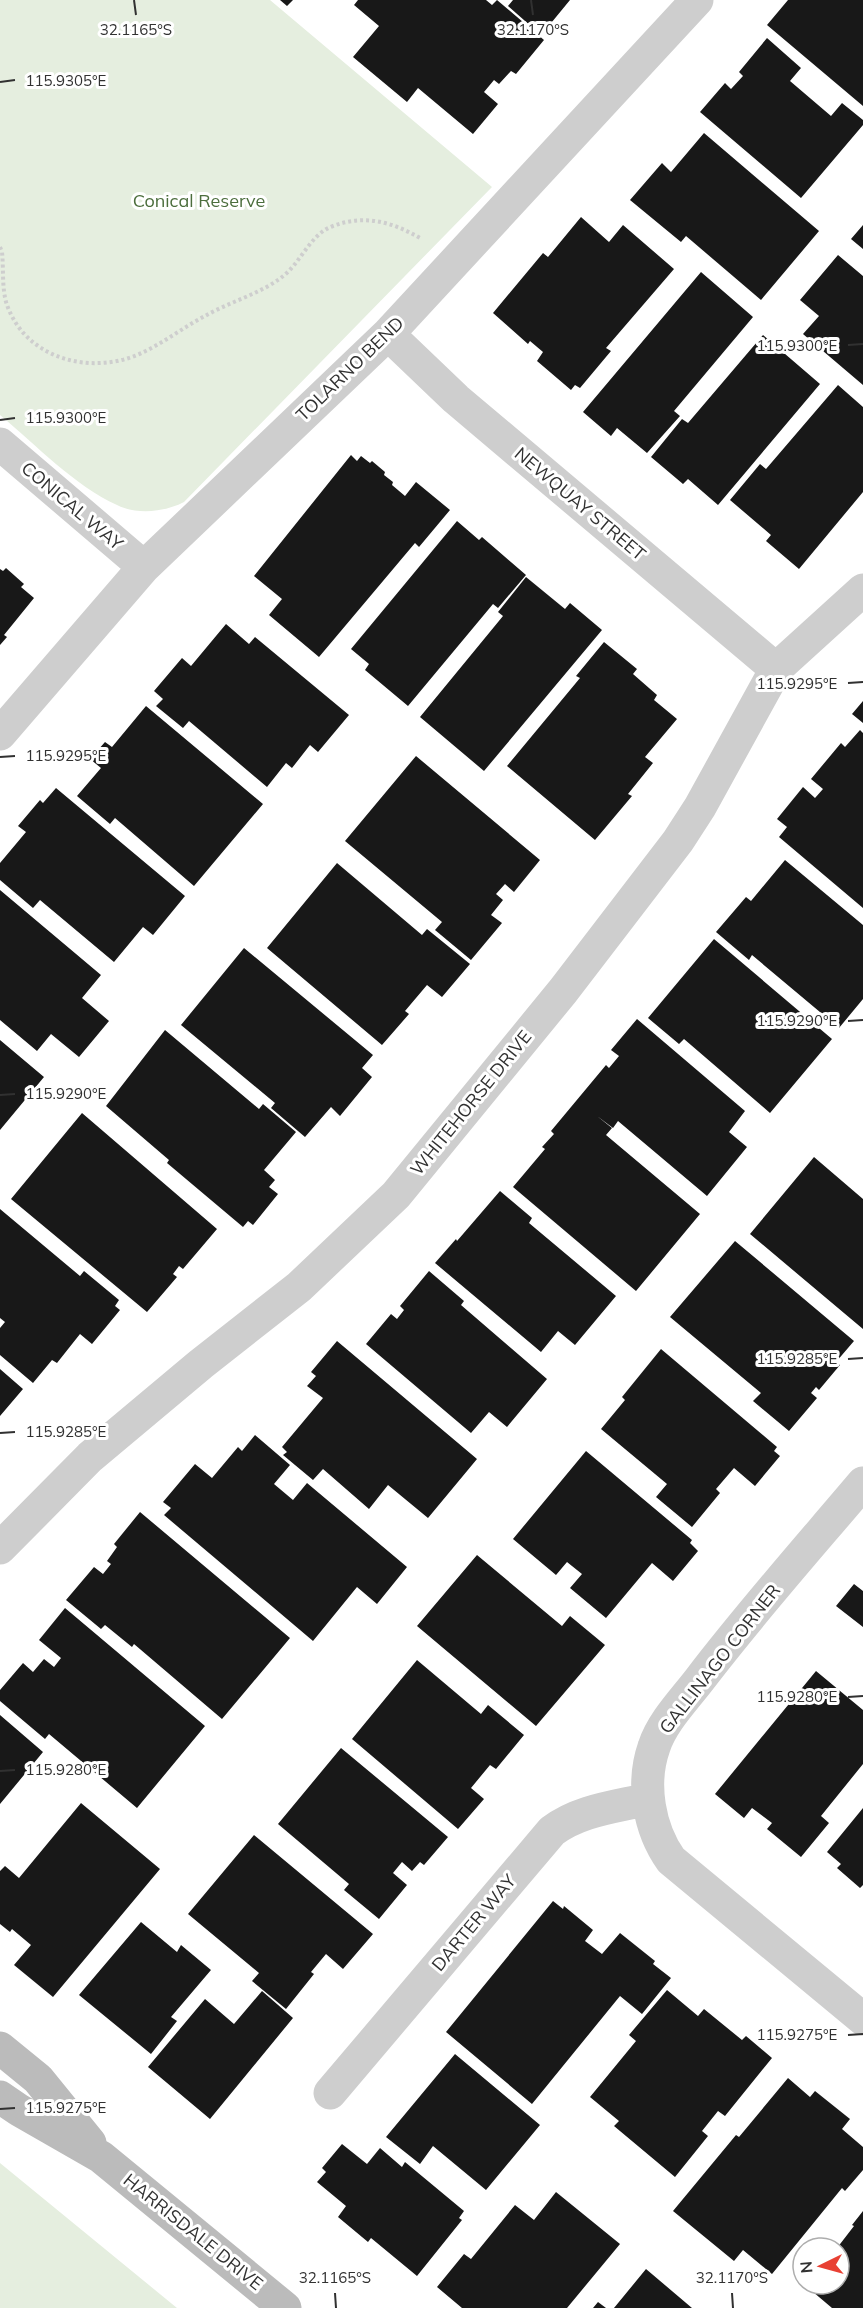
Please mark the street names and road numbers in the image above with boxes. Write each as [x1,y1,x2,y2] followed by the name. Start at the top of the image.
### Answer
[291,311,408,426] street label: TOLARNO BEND
[510,442,651,565] street label: NEWQUAY STREET
[17,456,129,556] street label: CONICAL WAY
[405,1025,536,1180] street label: WHITEHORSE DRIVE
[654,1579,785,1738] street label: GALLINAGO CORNER
[427,1869,521,1976] street label: DARTER WAY
[119,2168,268,2295] street label: HARRISDALE DRIVE

